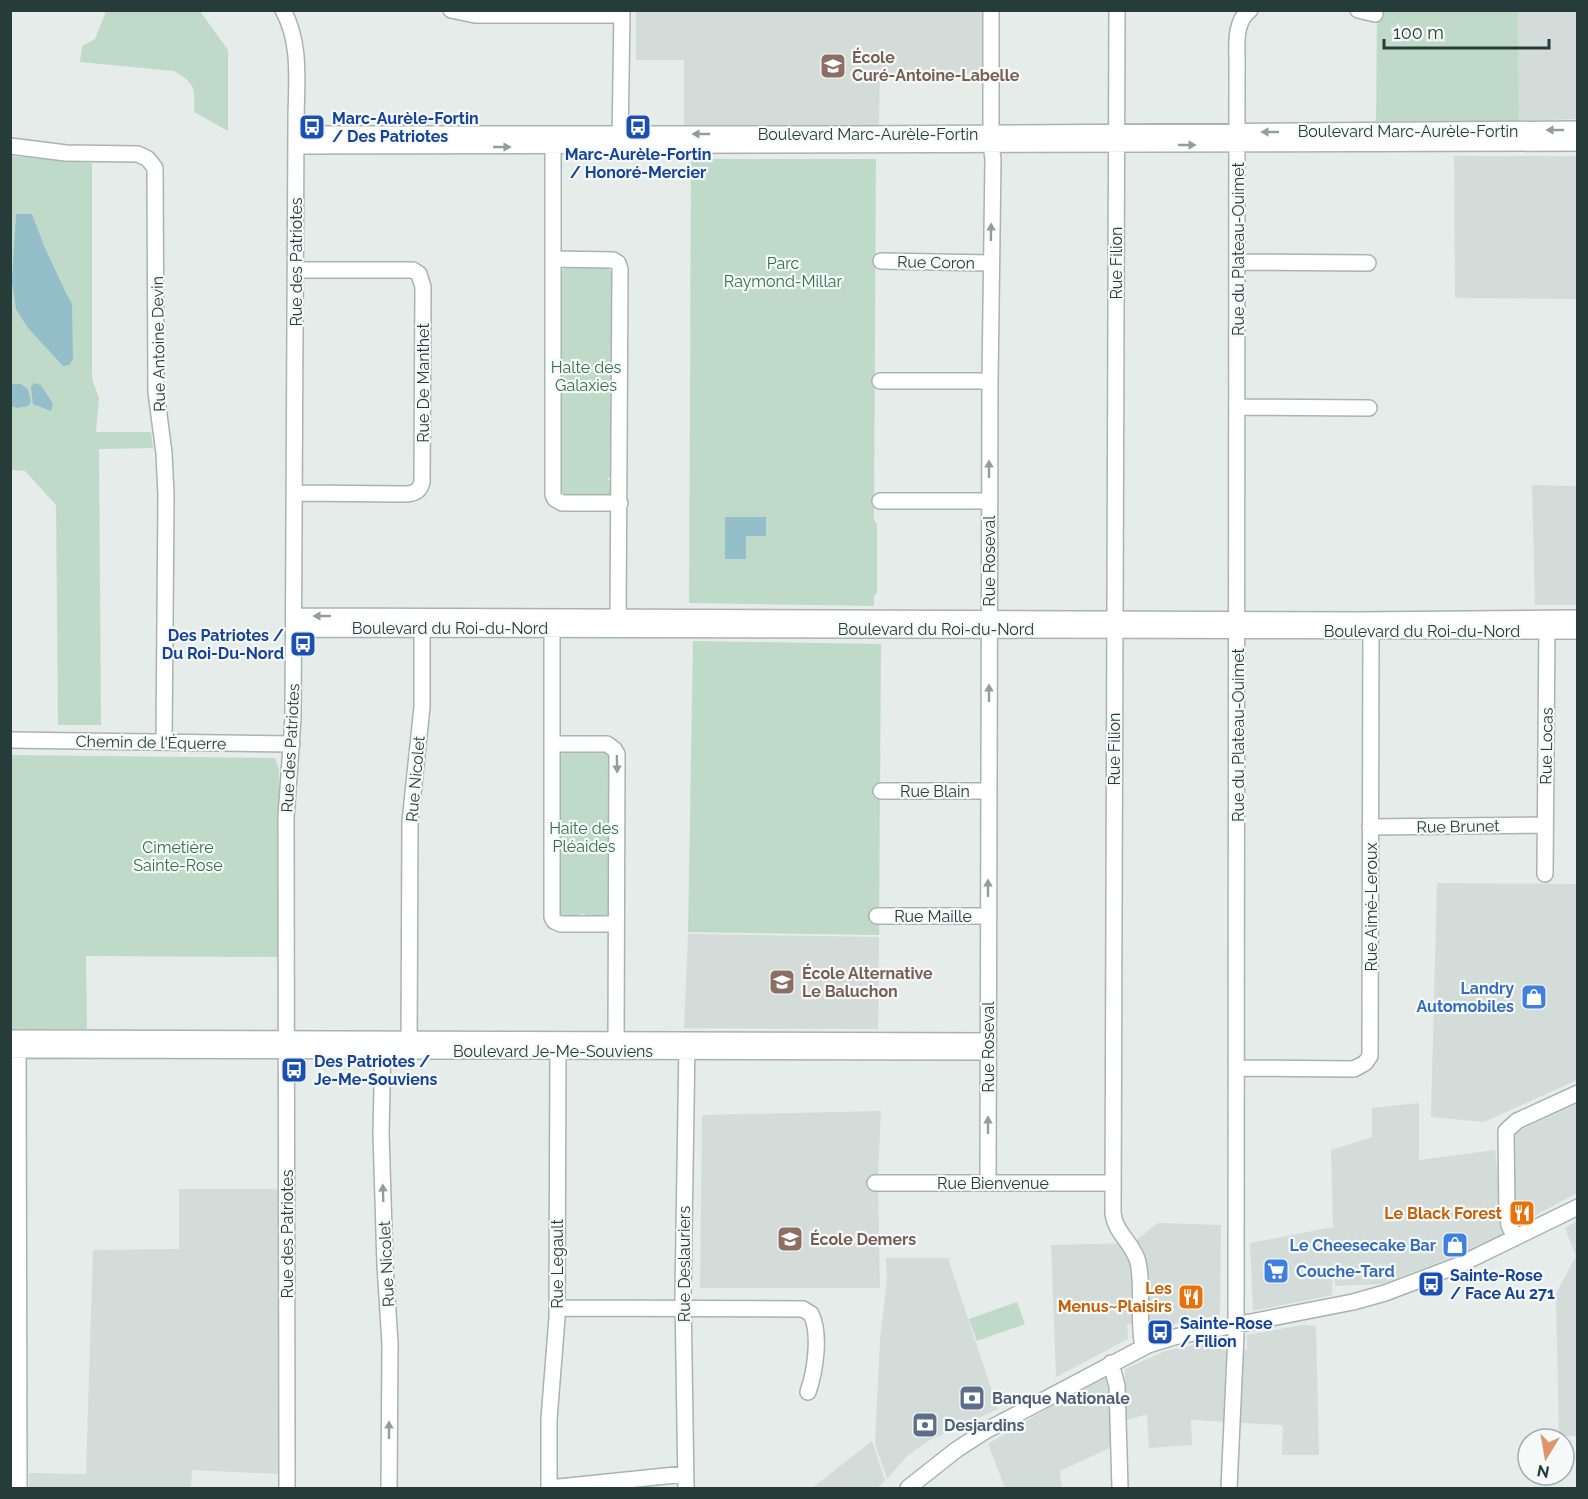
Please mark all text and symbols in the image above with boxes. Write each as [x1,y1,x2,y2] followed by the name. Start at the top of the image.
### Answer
[1384,12,1549,50] scale bar
[1393,22,1444,43] text: 100 m
[852,47,1020,85] place label: École Curé-Antoine-Labelle
[818,51,848,81] school or university icon: École Curé-Antoine-Labelle
[332,109,479,146] place label: Marc-Aurèle-Fortin / Des Patriotes
[297,112,327,142] bus stop icon: Marc-Aurèle-Fortin / Des Patriotes
[623,112,653,142] bus stop icon: Marc-Aurèle-Fortin / Honoré-Mercier
[1298,122,1518,141] street label: Boulevard Marc-Aurèle-Fortin
[758,125,978,144] street label: Boulevard Marc-Aurèle-Fortin
[1545,125,1564,135] one-way arrow
[1261,127,1280,137] one-way arrow
[692,129,711,139] one-way arrow
[1177,140,1196,150] one-way arrow
[492,142,511,152] one-way arrow
[565,145,711,182] place label: Marc-Aurèle-Fortin / Honoré-Mercier
[1229,161,1248,336] street label: Rue du Plateau-Ouimet
[287,197,306,327] street label: Rue des Patriotes
[986,222,996,241] one-way arrow
[1107,227,1126,299] street label: Rue Filion
[897,252,975,273] street label: Rue Coron
[724,254,843,291] park label: Parc Raymond-Millar
[148,276,169,412] street label: Rue Antoine Devin
[414,323,433,443] street label: Rue De Manthet
[551,358,622,395] park label: Halte des Galaxies
[984,459,994,478] one-way arrow
[980,515,999,607] street label: Rue Roseval
[312,611,331,621] one-way arrow
[352,619,548,638] street label: Boulevard du Roi-du-Nord
[838,620,1034,639] street label: Boulevard du Roi-du-Nord
[1324,622,1520,641] street label: Boulevard du Roi-du-Nord
[162,626,284,663] place label: Des Patriotes / Du Roi-Du-Nord
[288,629,318,659] bus stop icon: Des Patriotes / Du Roi-Du-Nord
[1229,647,1248,822] street label: Rue du Plateau-Ouimet
[278,683,303,813] street label: Rue des Patriotes
[984,683,994,702] one-way arrow
[1536,707,1557,785] street label: Rue Locas
[1105,713,1124,785] street label: Rue Filion
[76,731,226,753] street label: Chemin de l'Équerre
[402,735,429,823] street label: Rue Nicolet
[612,755,621,774] one-way arrow
[900,782,970,801] street label: Rue Blain
[1416,816,1500,837] street label: Rue Brunet
[549,819,619,856] park label: Haite des Pléaides
[133,838,223,875] park label: Cimetière Sainte-Rose
[1362,843,1381,971] street label: Rue Aimé-Leroux
[983,878,993,897] one-way arrow
[894,907,972,926] street label: Rue Maille
[802,963,933,1001] place label: École Alternative Le Baluchon
[767,967,797,997] school or university icon: École Alternative Le Baluchon
[1416,979,1514,1016] place label: Landry Automobiles
[1519,982,1549,1012] shop icon: Landry Automobiles
[979,1001,998,1093] street label: Rue Roseval
[453,1042,653,1061] street label: Boulevard Je-Me-Souviens
[314,1052,437,1089] place label: Des Patriotes / Je-Me-Souviens
[279,1055,309,1085] bus stop icon: Des Patriotes / Je-Me-Souviens
[983,1115,993,1134] one-way arrow
[278,1169,297,1299] street label: Rue des Patriotes
[937,1174,1049,1193] street label: Rue Bienvenue
[378,1184,387,1203] one-way arrow
[1507,1198,1537,1228] restaurant icon: Le Black Forest
[1384,1204,1502,1223] place label: Le Black Forest
[675,1206,694,1322] street label: Rue Deslauriers
[548,1219,567,1309] street label: Rue Legault
[375,1220,398,1308] street label: Rue Nicolet
[775,1224,805,1254] school or university icon: École Demers
[810,1229,916,1249] place label: École Demers
[1440,1230,1470,1260] shop icon: Le Cheesecake Bar
[1290,1236,1436,1255] place label: Le Cheesecake Bar
[1261,1256,1291,1286] supermarket icon: Couche-Tard
[1296,1262,1395,1281] place label: Couche-Tard
[1450,1266,1555,1303] place label: Sainte-Rose / Face Au 271
[1416,1269,1446,1299] bus stop icon: Sainte-Rose / Face Au 271
[1058,1279,1172,1316] place label: Les Menus~Plaisirs
[1176,1282,1206,1312] restaurant icon: Les Menus~Plaisirs
[1180,1314,1273,1351] place label: Sainte-Rose / Filion
[1145,1317,1175,1347] bus stop icon: Sainte-Rose / Filion
[957,1383,987,1413] bank icon: Banque Nationale
[992,1389,1130,1408] place label: Banque Nationale
[910,1410,940,1440] bank icon: Desjardins
[944,1416,1024,1435] place label: Desjardins
[384,1421,394,1440] one-way arrow
[1516,1427,1576,1487] north arrow
[1535,1461,1551,1482] text: N

